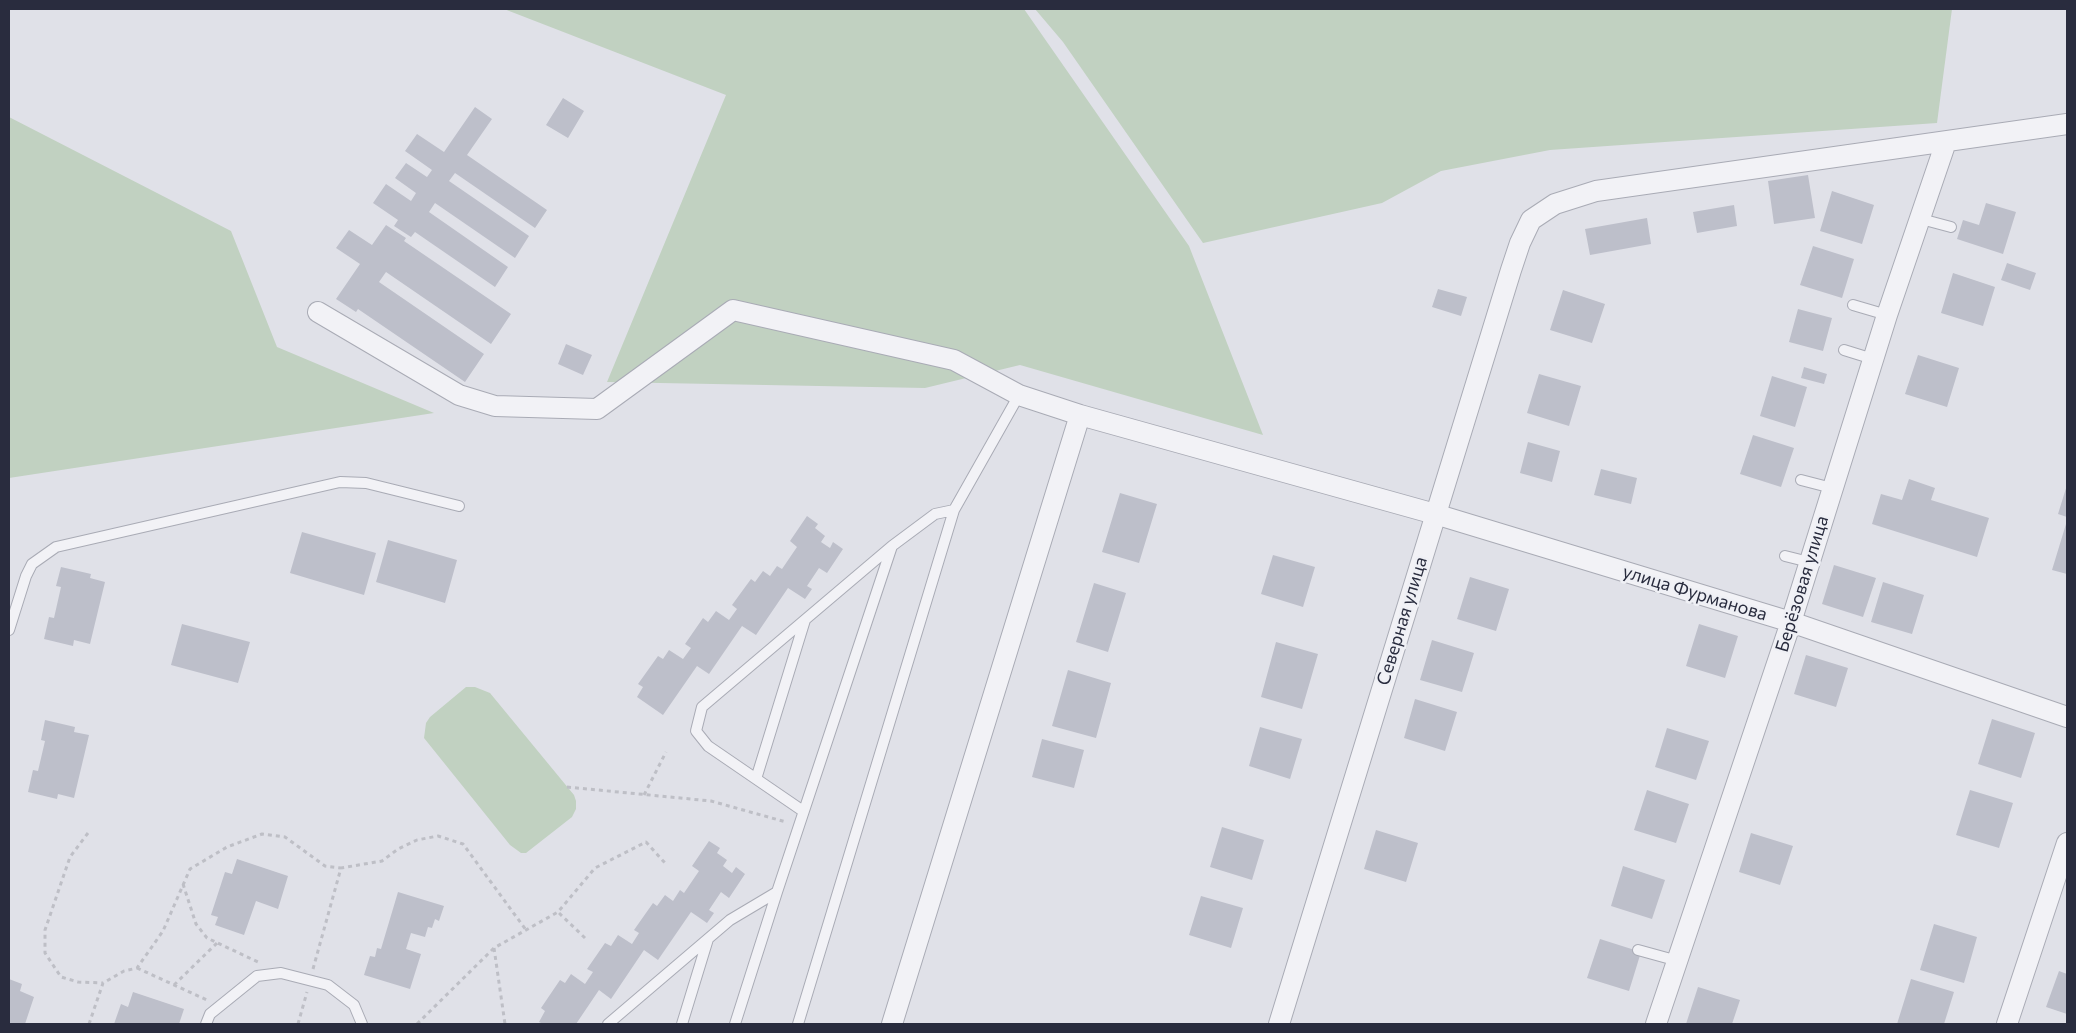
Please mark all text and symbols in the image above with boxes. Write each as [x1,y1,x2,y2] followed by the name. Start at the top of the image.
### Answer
[1771,513,1833,655] street label: Берёзовая улица
[1372,554,1432,688] street label: Северная улица
[1620,561,1770,625] street label: улица Фурманова

